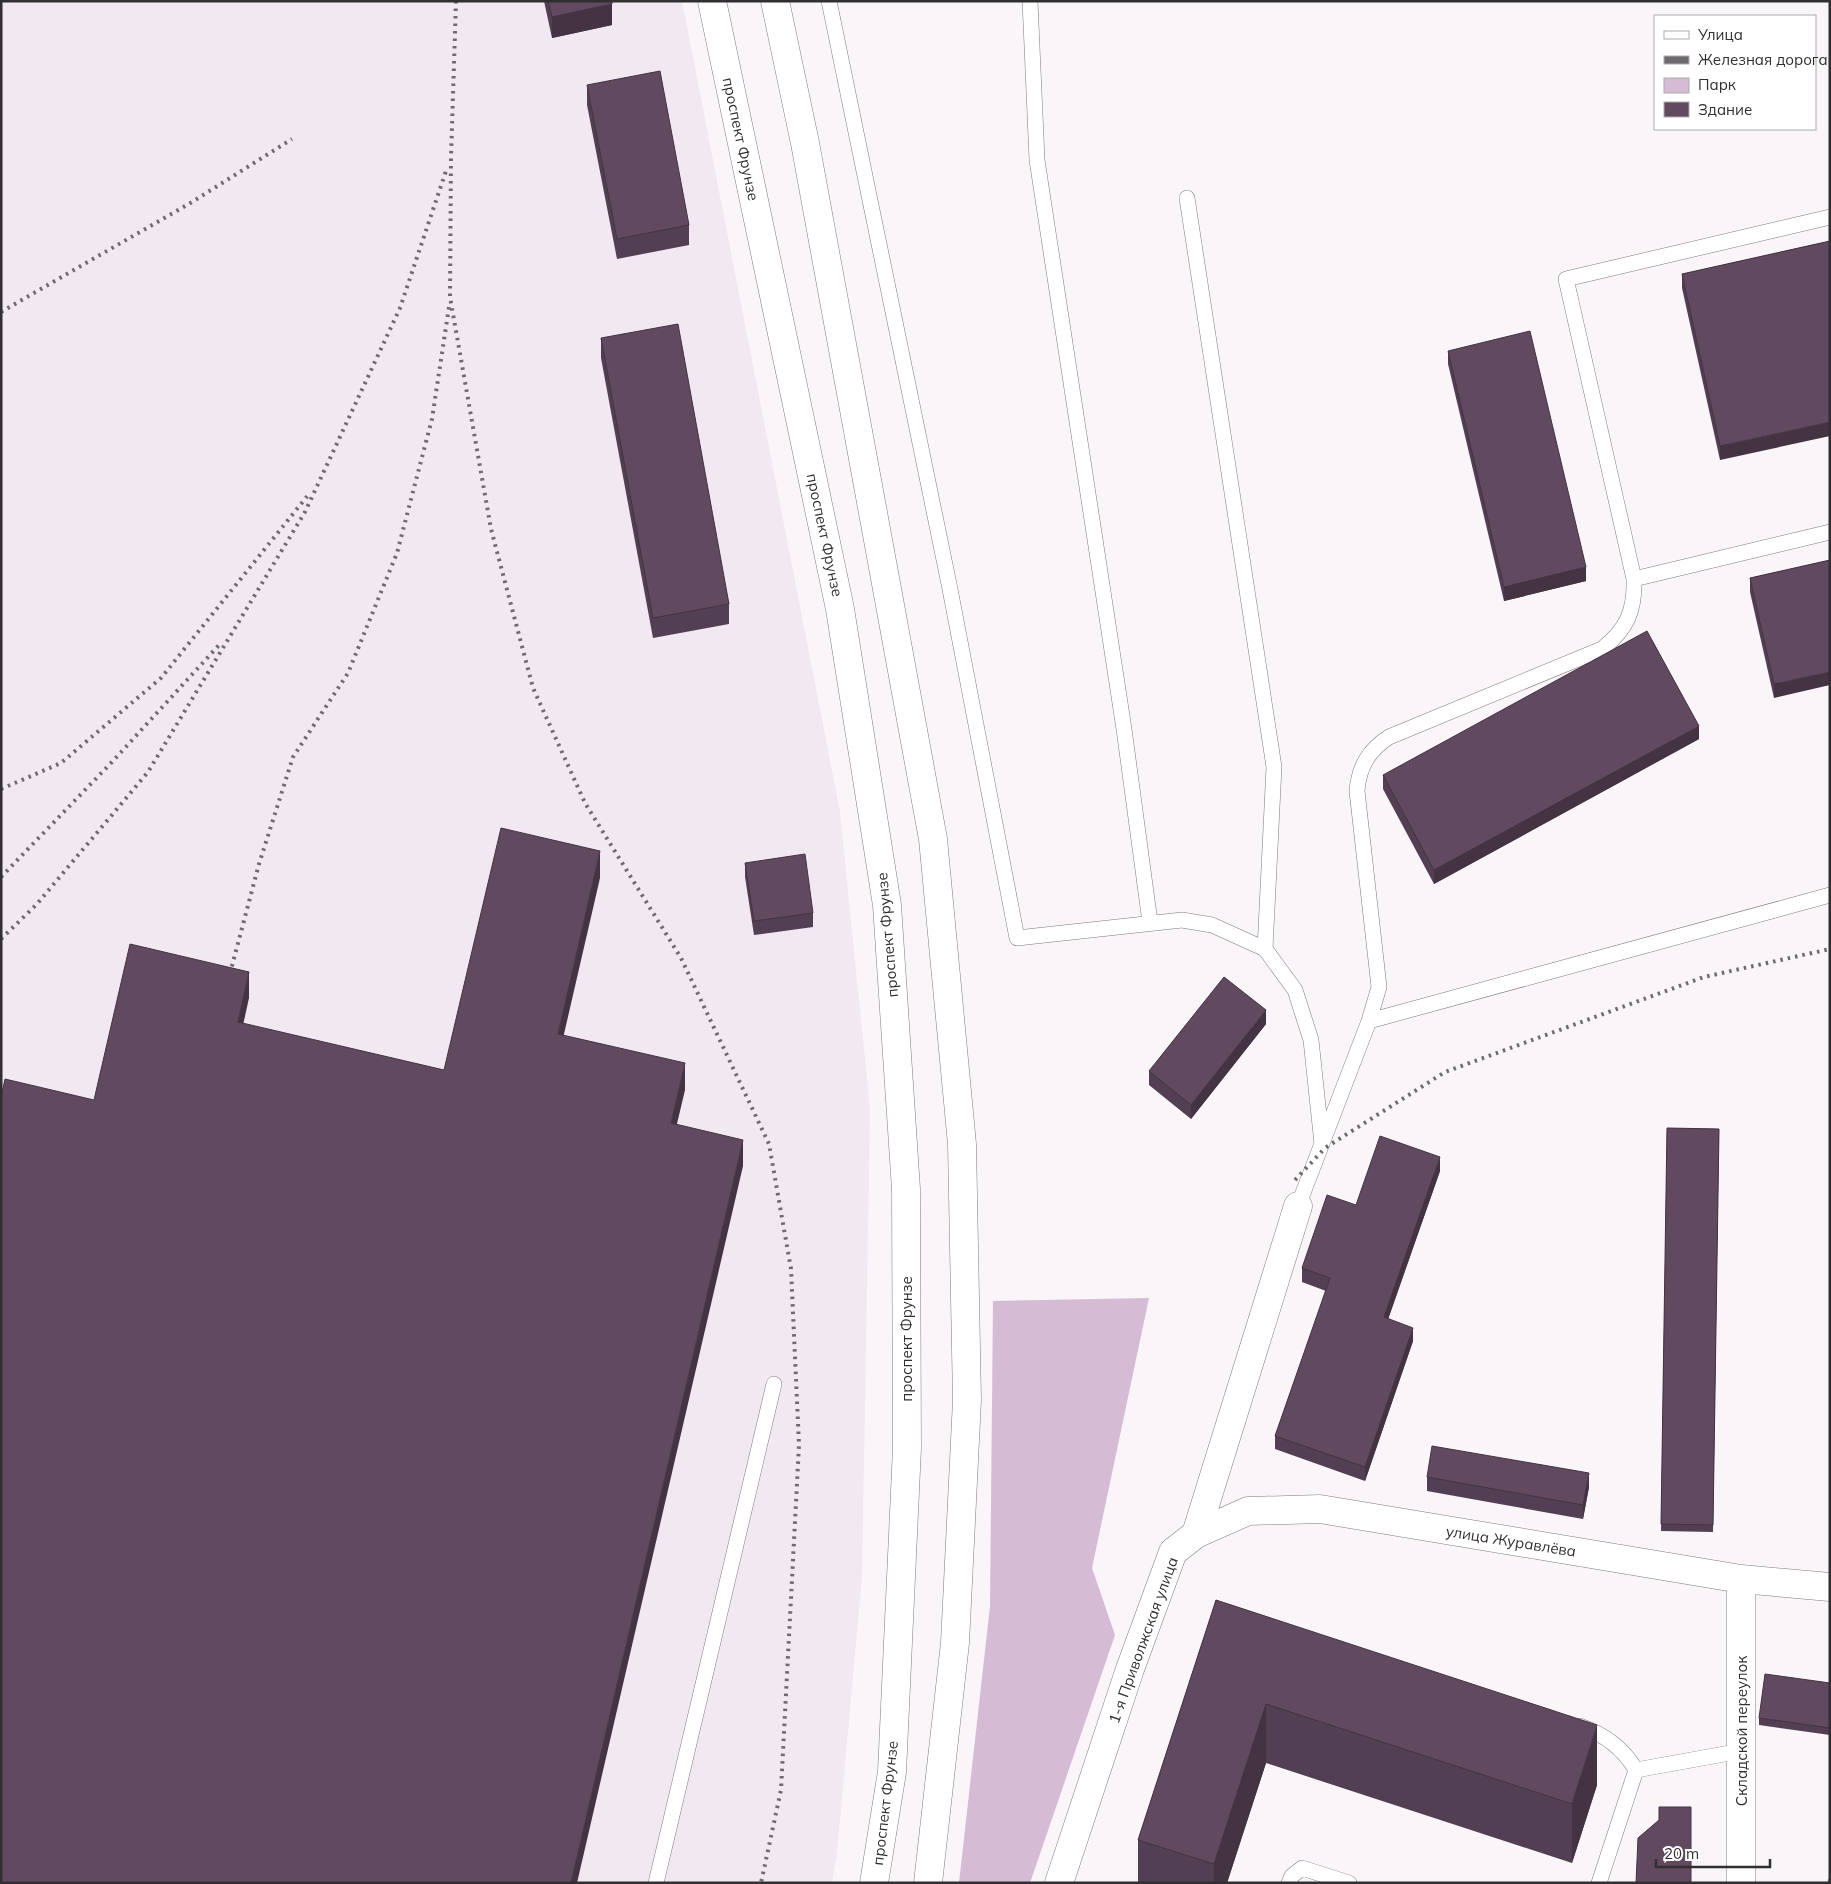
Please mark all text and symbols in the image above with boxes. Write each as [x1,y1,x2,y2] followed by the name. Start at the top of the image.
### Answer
[1654,15,1816,130] legend
[1697,25,1743,44] text: Улица
[1698,50,1828,69] text: Железная дорога
[1698,75,1737,94] text: Парк
[719,76,763,202] street label: проспект Фрунзе
[1698,100,1752,119] text: Здание
[803,472,847,598] street label: проспект Фрунзе
[872,872,902,998] street label: проспект Фрунзе
[897,1276,916,1402] street label: проспект Фрунзе
[1445,1521,1577,1561] street label: улица Журавлёва
[1104,1554,1182,1726] street label: 1-я Приволжская улица
[1732,1655,1751,1806] street label: Складской переулок
[868,1740,902,1866] street label: проспект Фрунзе
[1656,1836,1770,1868] scale bar
[1664,1844,1699,1863] text: 20 m

